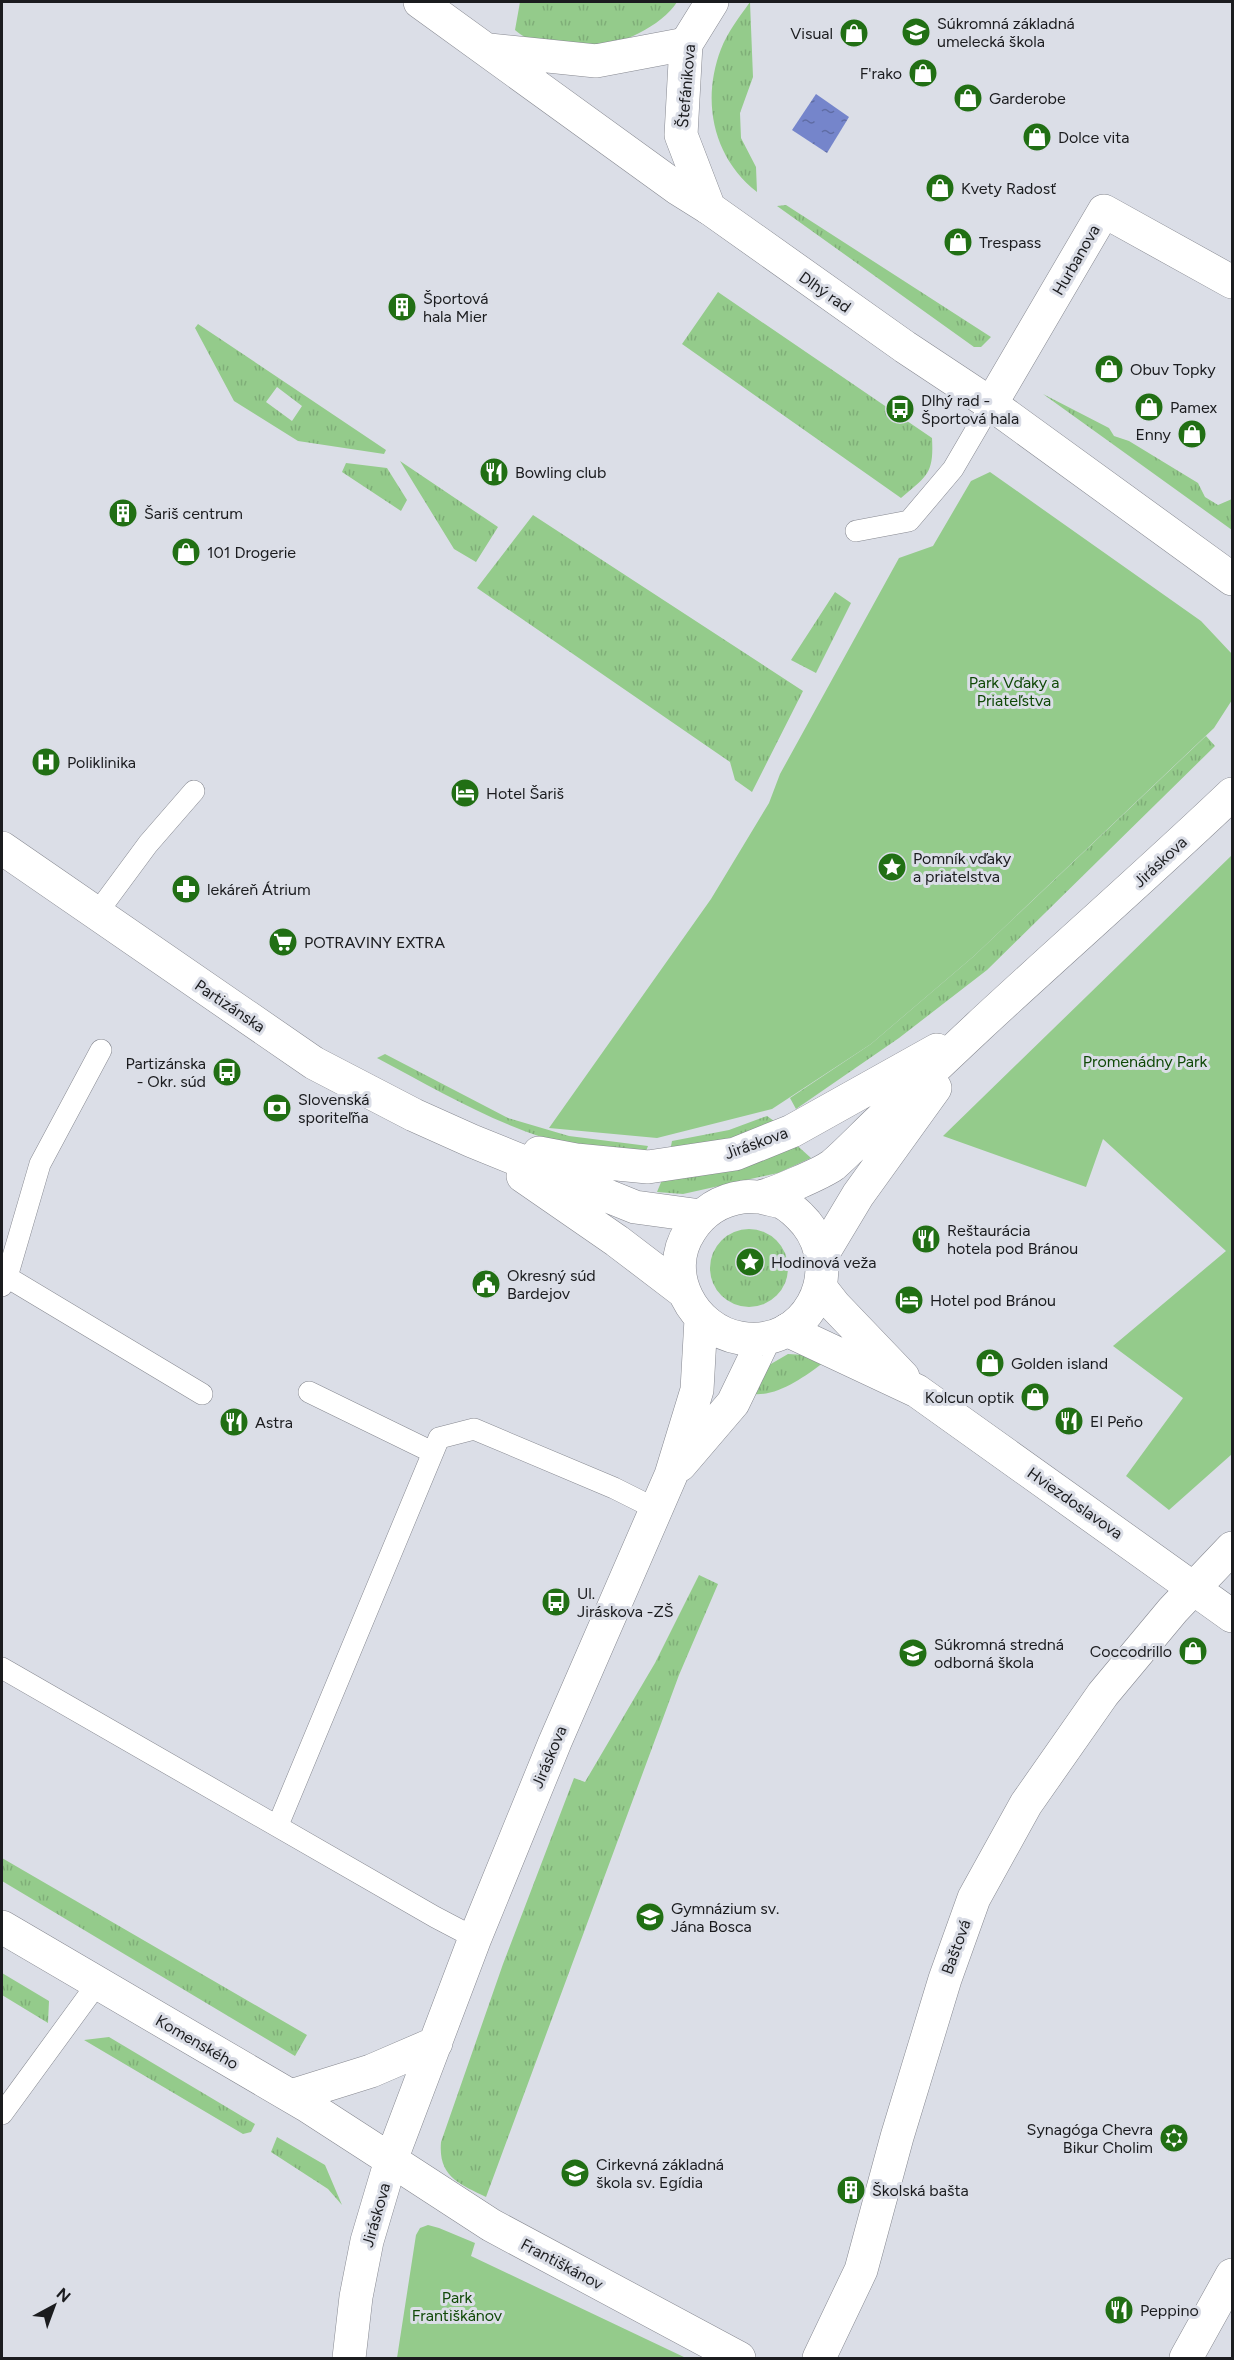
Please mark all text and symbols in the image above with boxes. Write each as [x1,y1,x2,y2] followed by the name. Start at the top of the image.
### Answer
[937,14,1075,51] place label: Súkromná základná umelecká škola
[900,16,932,48] school or university icon: Súkromná základná umelecká škola
[838,17,870,49] shop icon: Visual
[790,24,833,43] place label: Visual
[673,43,699,129] street label: Štefánikova
[907,57,939,89] shop icon: F'rako
[860,64,902,83] place label: F'rako
[952,82,984,114] shop icon: Garderobe
[989,89,1066,108] place label: Garderobe
[1021,121,1053,153] shop icon: Dolce vita
[1058,128,1129,147] place label: Dolce vita
[924,172,956,204] shop icon: Kvety Radosť
[961,179,1056,198] place label: Kvety Radosť
[1048,221,1104,299] street label: Hurbanova
[942,226,974,258] shop icon: Trespass
[979,233,1041,252] place label: Trespass
[796,267,854,317] street label: Dlhý rad
[423,289,488,326] place label: Športová hala Mier
[386,291,418,323] building icon: Športová hala Mier
[1093,353,1125,385] shop icon: Obuv Topky
[1130,360,1216,379] place label: Obuv Topky
[921,391,1019,428] place label: Dlhý rad - Športová hala
[1133,391,1165,423] shop icon: Pamex
[884,393,916,425] bus stop icon: Dlhý rad - Športová hala
[1170,398,1218,417] place label: Pamex
[1176,418,1208,450] shop icon: Enny
[1135,425,1172,444] place label: Enny
[478,456,510,488] restaurant icon: Bowling club
[515,463,606,482] place label: Bowling club
[107,497,139,529] building icon: Šariš centrum
[144,504,243,523] place label: Šariš centrum
[170,536,202,568] shop icon: 101 Drogerie
[207,543,296,562] place label: 101 Drogerie
[969,673,1059,710] park label: Park Vďaky a Priateľstva
[30,746,62,778] hospital icon: Poliklinika
[67,753,136,772] place label: Poliklinika
[449,777,481,809] hotel icon: Hotel Šariš
[486,784,564,803] place label: Hotel Šariš
[1129,833,1191,891] street label: Jiráskova
[913,849,1012,886] place label: Pomník vďaky a priatelstva
[876,851,908,883] place icon: Pomník vďaky a priatelstva
[170,873,202,905] pharmacy icon: lekáreň Átrium
[207,880,311,899] place label: lekáreň Átrium
[267,926,299,958] supermarket icon: POTRAVINY EXTRA
[304,933,445,952] place label: POTRAVINY EXTRA
[191,976,269,1036] street label: Partizánska
[1083,1052,1207,1071] park label: Promenádny Park
[125,1054,206,1091] place label: Partizánska - Okr. súd
[211,1056,243,1088] bus stop icon: Partizánska - Okr. súd
[298,1090,369,1127] place label: Slovenská sporiteľňa
[261,1092,293,1124] bank icon: Slovenská sporiteľňa
[722,1123,790,1163] street label: Jiráskova
[947,1221,1078,1258] place label: Reštaurácia hotela pod Bránou
[910,1223,942,1255] restaurant icon: Reštaurácia hotela pod Bránou
[734,1246,766,1278] place icon: Hodinová veža
[771,1253,877,1272] place label: Hodinová veža
[507,1266,596,1303] place label: Okresný súd Bardejov
[470,1268,502,1300] public building icon: Okresný súd Bardejov
[893,1284,925,1316] hotel icon: Hotel pod Bránou
[930,1291,1056,1310] place label: Hotel pod Bránou
[974,1347,1006,1379] shop icon: Golden island
[1011,1354,1108,1373] place label: Golden island
[1019,1381,1051,1413] shop icon: Kolcun optik
[925,1388,1014,1407] place label: Kolcun optik
[1053,1405,1085,1437] restaurant icon: El Peňo
[218,1406,250,1438] restaurant icon: Astra
[1090,1412,1143,1431] place label: El Peňo
[255,1413,293,1432] place label: Astra
[1024,1463,1126,1543] street label: Hviezdoslavova
[577,1584,674,1621] place label: Ul. Jiráskova -ZŠ
[540,1586,572,1618] bus stop icon: Ul. Jiráskova -ZŠ
[934,1635,1064,1672] place label: Súkromná stredná odborná škola
[1177,1635,1209,1667] shop icon: Coccodrillo
[897,1637,929,1669] school or university icon: Súkromná stredná odborná škola
[1090,1642,1172,1661] place label: Coccodrillo
[527,1723,571,1791] street label: Jiráskova
[671,1899,779,1936] place label: Gymnázium sv. Jána Bosca
[634,1901,666,1933] school or university icon: Gymnázium sv. Jána Bosca
[937,1917,975,1977] street label: Baštová
[152,2011,242,2073] street label: Komenského
[1027,2120,1153,2157] place label: Synagóga Chevra Bikur Cholim
[1158,2122,1190,2154] synagogue icon: Synagóga Chevra Bikur Cholim
[596,2155,724,2192] place label: Cirkevná základná škola sv. Egídia
[559,2157,591,2189] school or university icon: Cirkevná základná škola sv. Egídia
[835,2174,867,2206] building icon: Školská bašta
[358,2181,394,2249] street label: Jiráskova
[872,2181,969,2200] place label: Školská bašta
[518,2234,607,2294] street label: Františkánov
[24,2276,84,2336] north arrow
[53,2284,74,2306] text: N
[412,2288,503,2325] park label: Park Františkánov
[1103,2294,1135,2326] restaurant icon: Peppino
[1140,2301,1199,2320] place label: Peppino

